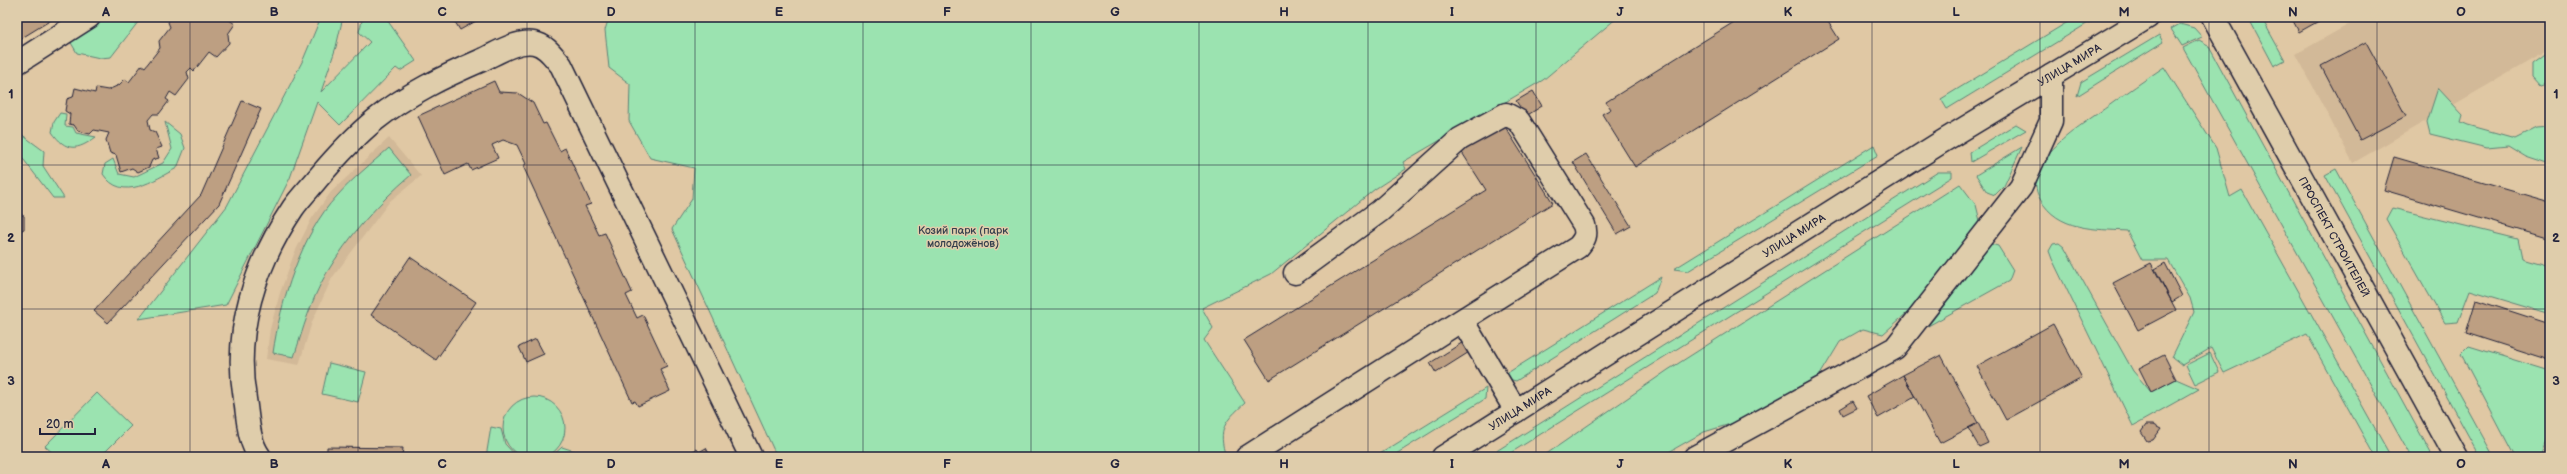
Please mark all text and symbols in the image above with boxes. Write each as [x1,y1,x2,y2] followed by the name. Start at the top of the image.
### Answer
[101,4,110,20] text: A
[269,4,279,20] text: B
[437,4,447,20] text: C
[606,4,616,20] text: D
[775,4,784,20] text: E
[943,4,951,20] text: F
[1110,4,1120,20] text: G
[1279,4,1289,20] text: H
[1450,4,1454,20] text: I
[1616,4,1624,20] text: J
[1784,4,1793,20] text: K
[1952,4,1960,20] text: L
[2118,4,2130,20] text: M
[2288,4,2298,20] text: N
[2456,4,2466,20] text: O
[2035,40,2103,89] street label: УЛИЦА МИРА
[8,86,14,102] text: 1
[2553,86,2559,102] text: 1
[2296,174,2373,299] street label: ПРОСПЕКТ СТРОИТЕЛЕЙ
[1760,211,1828,260] street label: УЛИЦА МИРА
[918,224,1008,250] park label: Козий парк (парк молодожёнов)
[7,230,15,246] text: 2
[2552,230,2560,246] text: 2
[7,373,15,389] text: 3
[2552,373,2560,389] text: 3
[1486,384,1554,433] street label: УЛИЦА МИРА
[40,410,95,436] scale bar
[46,417,73,432] text: 20 m
[101,456,110,472] text: A
[269,456,279,472] text: B
[437,456,447,472] text: C
[606,456,616,472] text: D
[775,456,784,472] text: E
[943,456,951,472] text: F
[1110,456,1120,472] text: G
[1279,456,1289,472] text: H
[1450,456,1454,472] text: I
[1616,456,1624,472] text: J
[1784,456,1793,472] text: K
[1952,456,1960,472] text: L
[2118,456,2130,472] text: M
[2288,456,2298,472] text: N
[2456,456,2466,472] text: O

